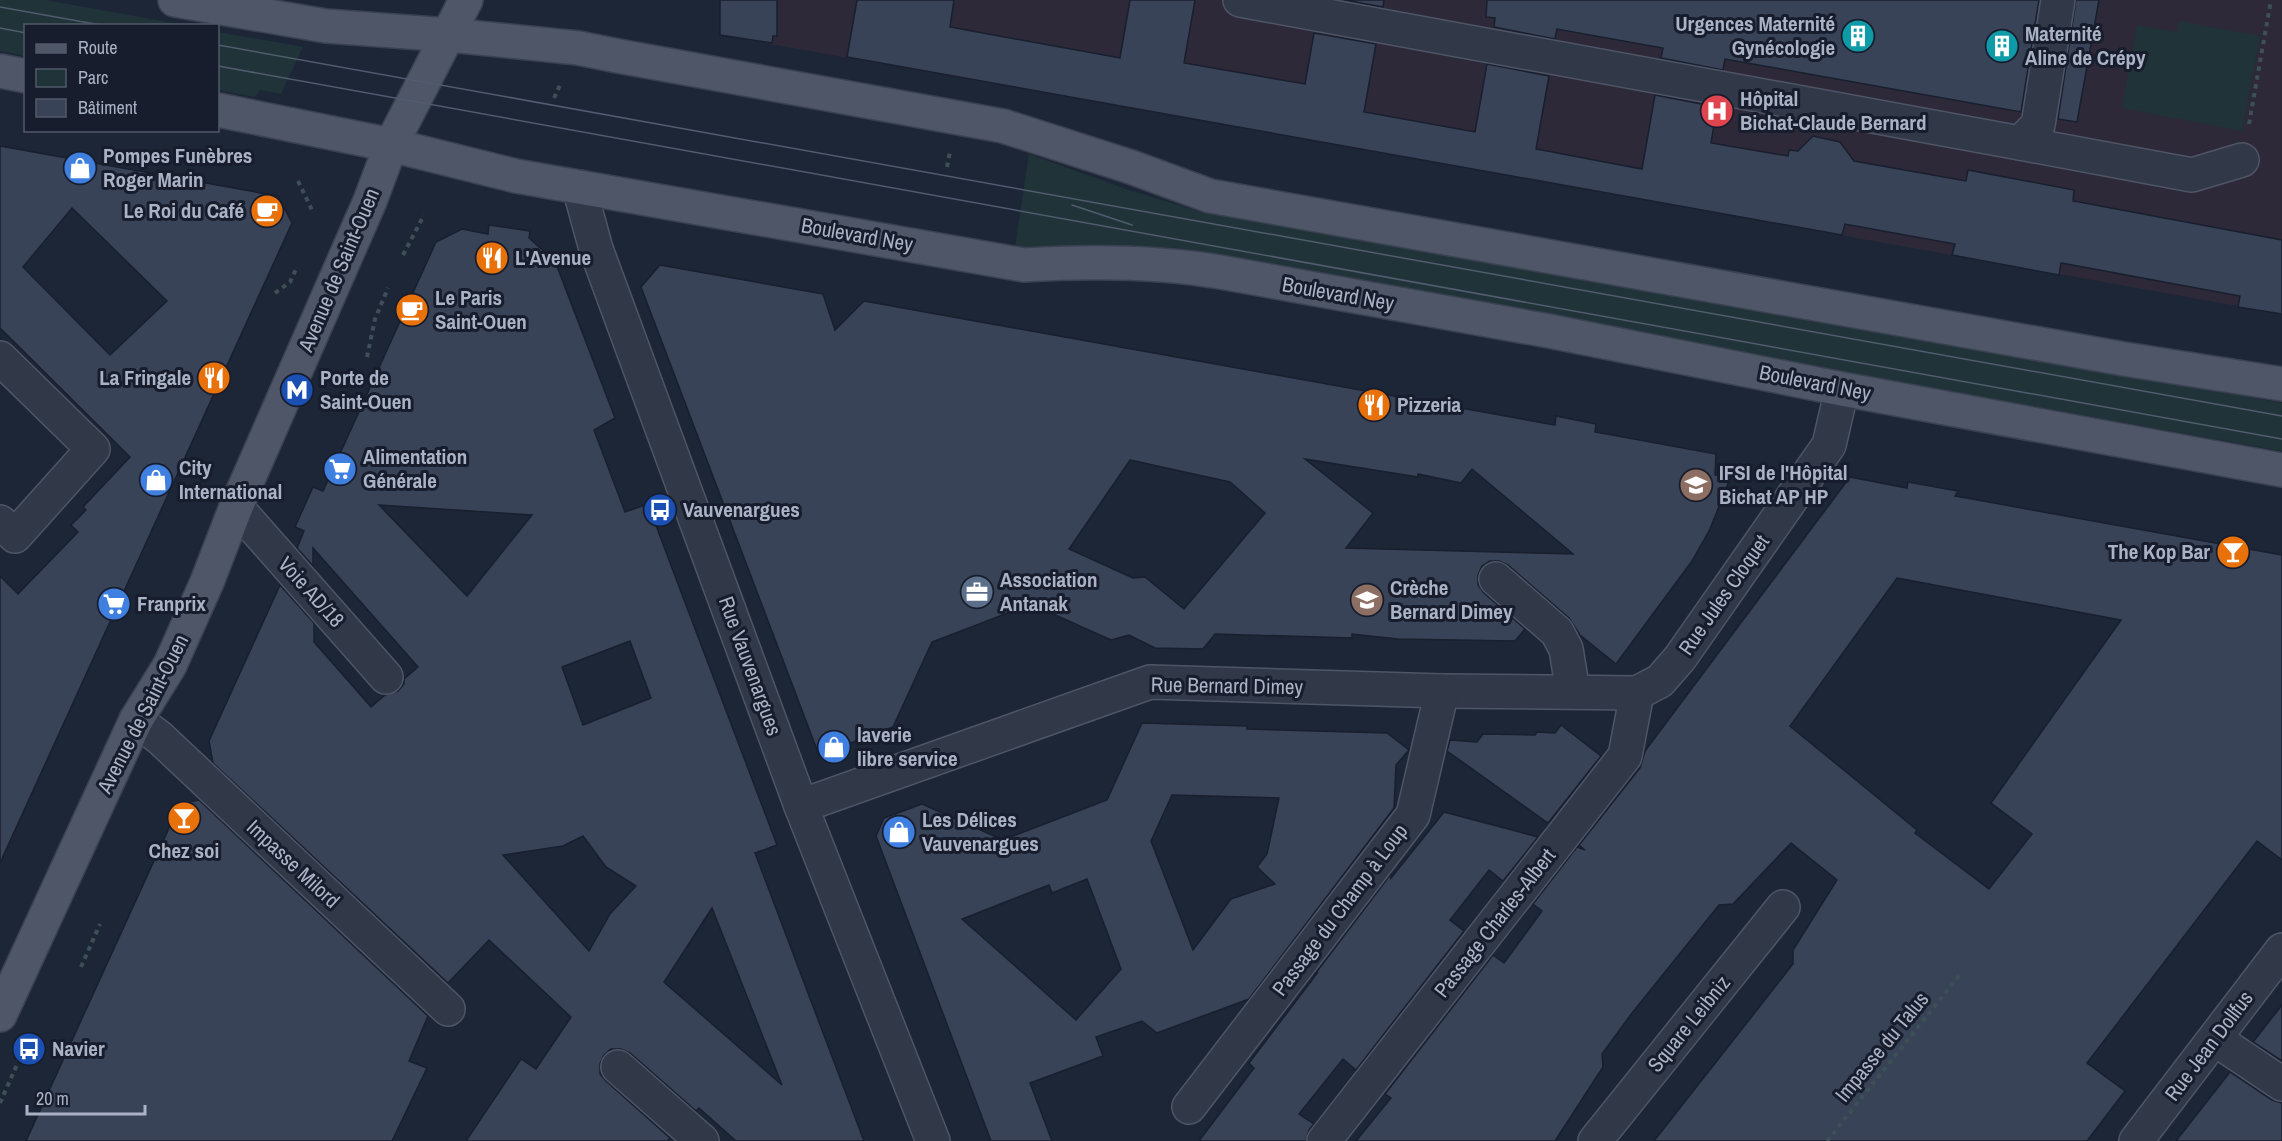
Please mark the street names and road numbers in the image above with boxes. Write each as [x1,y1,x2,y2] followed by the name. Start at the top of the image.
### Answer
[291,184,386,357] street label: Avenue de Saint-Ouen
[799,210,916,259] street label: Boulevard Ney
[1280,269,1397,318] street label: Boulevard Ney
[1757,357,1874,408] street label: Boulevard Ney
[1671,529,1776,661] street label: Rue Jules Cloquet
[272,550,351,633] street label: Voie AD/18
[712,592,789,739] street label: Rue Vauvenargues
[89,629,195,799] street label: Avenue de Saint-Ouen
[1151,670,1304,701] street label: Rue Bernard Dimey
[240,813,346,914] street label: Impasse Milord
[1265,818,1414,1002] street label: Passage du Champ à Loup
[1427,842,1562,1003] street label: Passage Charles-Albert
[1641,969,1737,1078] street label: Square Leibniz
[1828,985,1935,1108] street label: Impasse du Talus
[2158,985,2260,1107] street label: Rue Jean Dollfus

